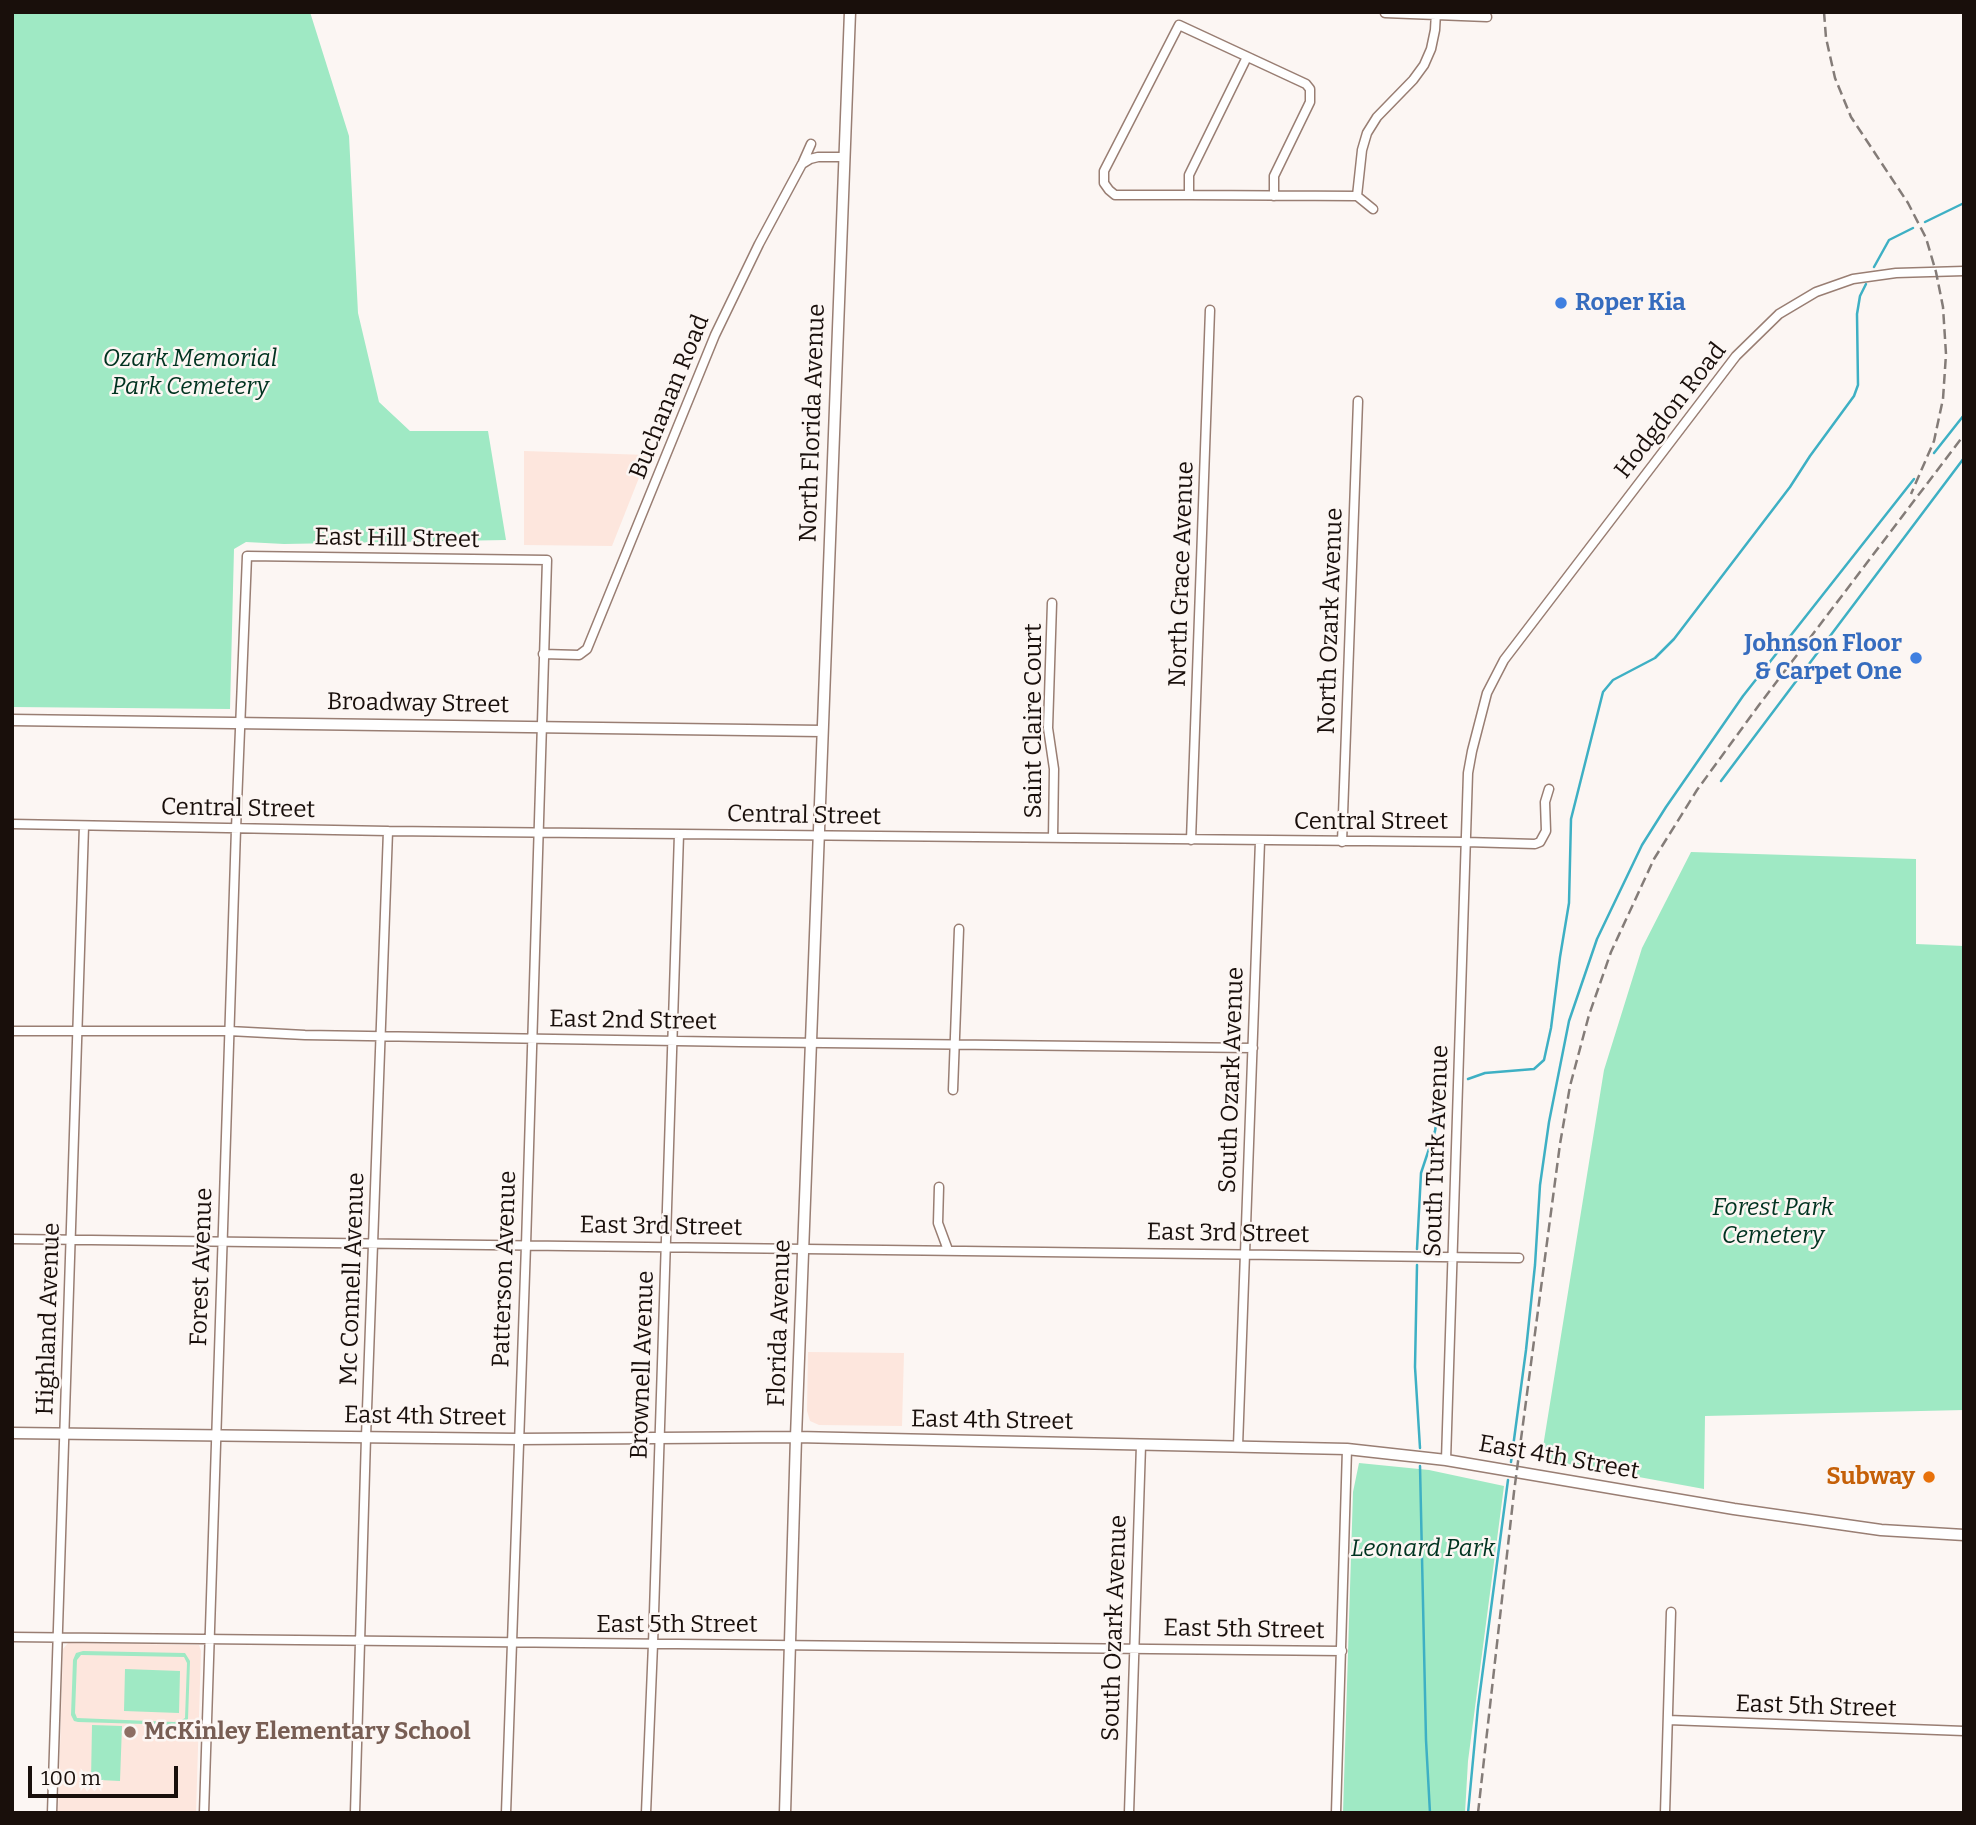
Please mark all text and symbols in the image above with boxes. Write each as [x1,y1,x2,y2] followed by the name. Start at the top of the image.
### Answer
[1575,289,1686,317] place label: Roper Kia
[1553,295,1569,311] marker: Roper Kia
[794,303,832,543] street label: North Florida Avenue
[624,311,716,483] street label: Buchanan Road
[1609,337,1733,485] street label: Hodgdon Road
[103,345,277,401] park label: Ozark Memorial Park Cemetery
[1164,461,1200,687] street label: North Grace Avenue
[1313,507,1349,735] street label: North Ozark Avenue
[314,523,480,555] street label: East Hill Street
[1020,623,1048,819] street label: Saint Claire Court
[1744,630,1902,686] place label: Johnson Floor & Carpet One
[1908,650,1924,666] marker: Johnson Floor & Carpet One
[327,688,509,720] street label: Broadway Street
[161,793,315,825] street label: Central Street
[727,800,881,832] street label: Central Street
[1294,808,1448,836] street label: Central Street
[1214,966,1250,1194] street label: South Ozark Avenue
[549,1005,717,1037] street label: East 2nd Street
[1419,1044,1455,1258] street label: South Turk Avenue
[487,1170,523,1368] street label: Patterson Avenue
[335,1172,371,1386] street label: Mc Connell Avenue
[185,1187,219,1347] street label: Forest Avenue
[1712,1194,1834,1250] park label: Forest Park Cemetery
[579,1211,743,1243] street label: East 3rd Street
[1146,1218,1310,1250] street label: East 3rd Street
[31,1222,67,1416] street label: Highland Avenue
[763,1239,797,1407] street label: Florida Avenue
[625,1270,661,1460] street label: Brownell Avenue
[344,1401,506,1433] street label: East 4th Street
[911,1405,1073,1437] street label: East 4th Street
[1476,1430,1642,1486] street label: East 4th Street
[1826,1463,1915,1491] place label: Subway
[1921,1469,1937,1485] marker: Subway
[1097,1514,1133,1742] street label: South Ozark Avenue
[1351,1535,1495,1563] park label: Leonard Park
[596,1611,758,1639] street label: East 5th Street
[1163,1614,1325,1646] street label: East 5th Street
[1735,1690,1897,1724] street label: East 5th Street
[144,1718,471,1746] place label: McKinley Elementary School
[122,1724,138,1740] marker: McKinley Elementary School
[32,1752,182,1796] scale bar
[41,1765,101,1791] text: 100 m

